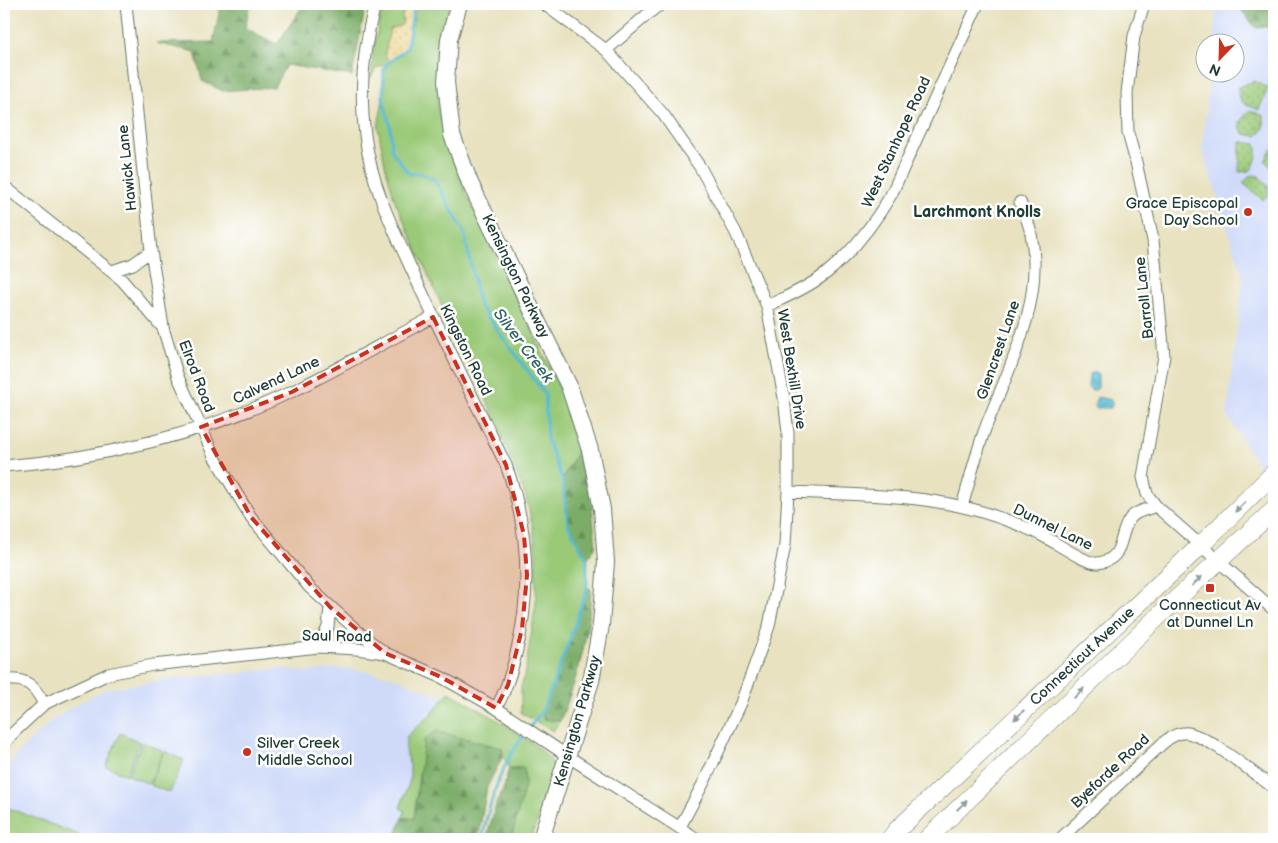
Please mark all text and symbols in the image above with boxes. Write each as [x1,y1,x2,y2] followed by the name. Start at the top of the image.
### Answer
[1196,32,1246,82] north arrow
[1207,60,1223,79] text: N
[858,74,935,211] street label: West Stanhope Road
[114,124,141,212] street label: Hawick Lane
[1126,194,1238,230] place label: Grace Episcopal Day School
[913,203,1041,222] district label: Larchmont Knolls
[1242,206,1254,218] marker: Grace Episcopal Day School
[477,211,554,341] street label: Kensington Parkway
[1131,256,1158,340] street label: Barroll Lane
[973,298,1024,402] street label: Glencrest Lane
[435,301,496,399] street label: Kingston Road
[489,305,558,388] water label: Silver Creek
[773,308,810,431] street label: West Bexhill Drive
[174,337,219,415] street label: Elrod Road
[230,352,323,409] street label: Calvend Lane
[1010,500,1096,555] street label: Dunnel Lane
[1234,501,1246,513] one-way arrow
[1190,575,1202,587] one-way arrow
[1204,582,1216,594] marker: Connecticut Av at Dunnel Ln
[1159,596,1262,632] place label: Connecticut Av at Dunnel Ln
[1026,603,1139,710] street label: Connecticut Avenue
[302,626,372,647] street label: Saul Road
[550,653,605,789] street label: Kensington Parkway
[1073,687,1085,699] one-way arrow
[1014,709,1026,721] one-way arrow
[1067,730,1154,813] street label: Byeforde Road
[257,734,352,770] place label: Silver Creek Middle School
[241,746,253,758] marker: Silver Creek Middle School
[955,799,967,811] one-way arrow

